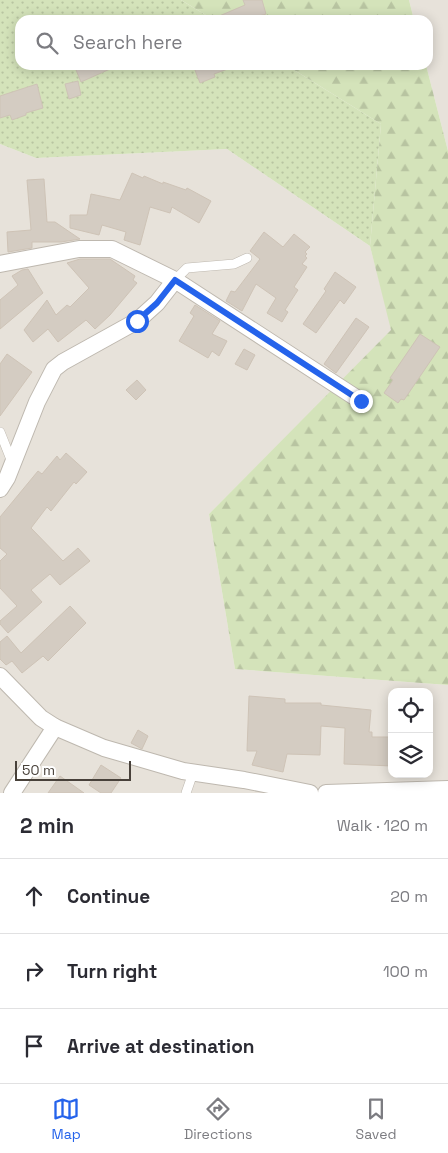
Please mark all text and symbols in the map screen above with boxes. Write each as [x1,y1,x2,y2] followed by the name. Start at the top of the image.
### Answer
[15,15,433,70] search box
[33,29,61,57] icon: search
[73,30,183,55] text: Search here
[126,310,149,333] route start
[350,390,373,413] route end
[388,688,433,778] map controls
[388,688,433,733] button: locate
[388,733,433,778] button: layers
[15,758,131,781] scale bar
[22,761,55,779] text: 50 m
[20,812,74,839] text: 2 min
[337,815,428,836] text: Walk · 120 m
[20,882,48,910] icon: ahead
[67,884,150,909] text: Continue
[390,886,428,907] text: 20 m
[20,957,48,985] icon: right
[67,959,157,984] text: Turn right
[383,961,428,982] text: 100 m
[20,1032,48,1060] icon: arrive
[67,1034,255,1059] text: Arrive at destination
[52,1095,81,1143] tab: Map
[184,1095,252,1143] tab: Directions
[356,1095,396,1143] tab: Saved

